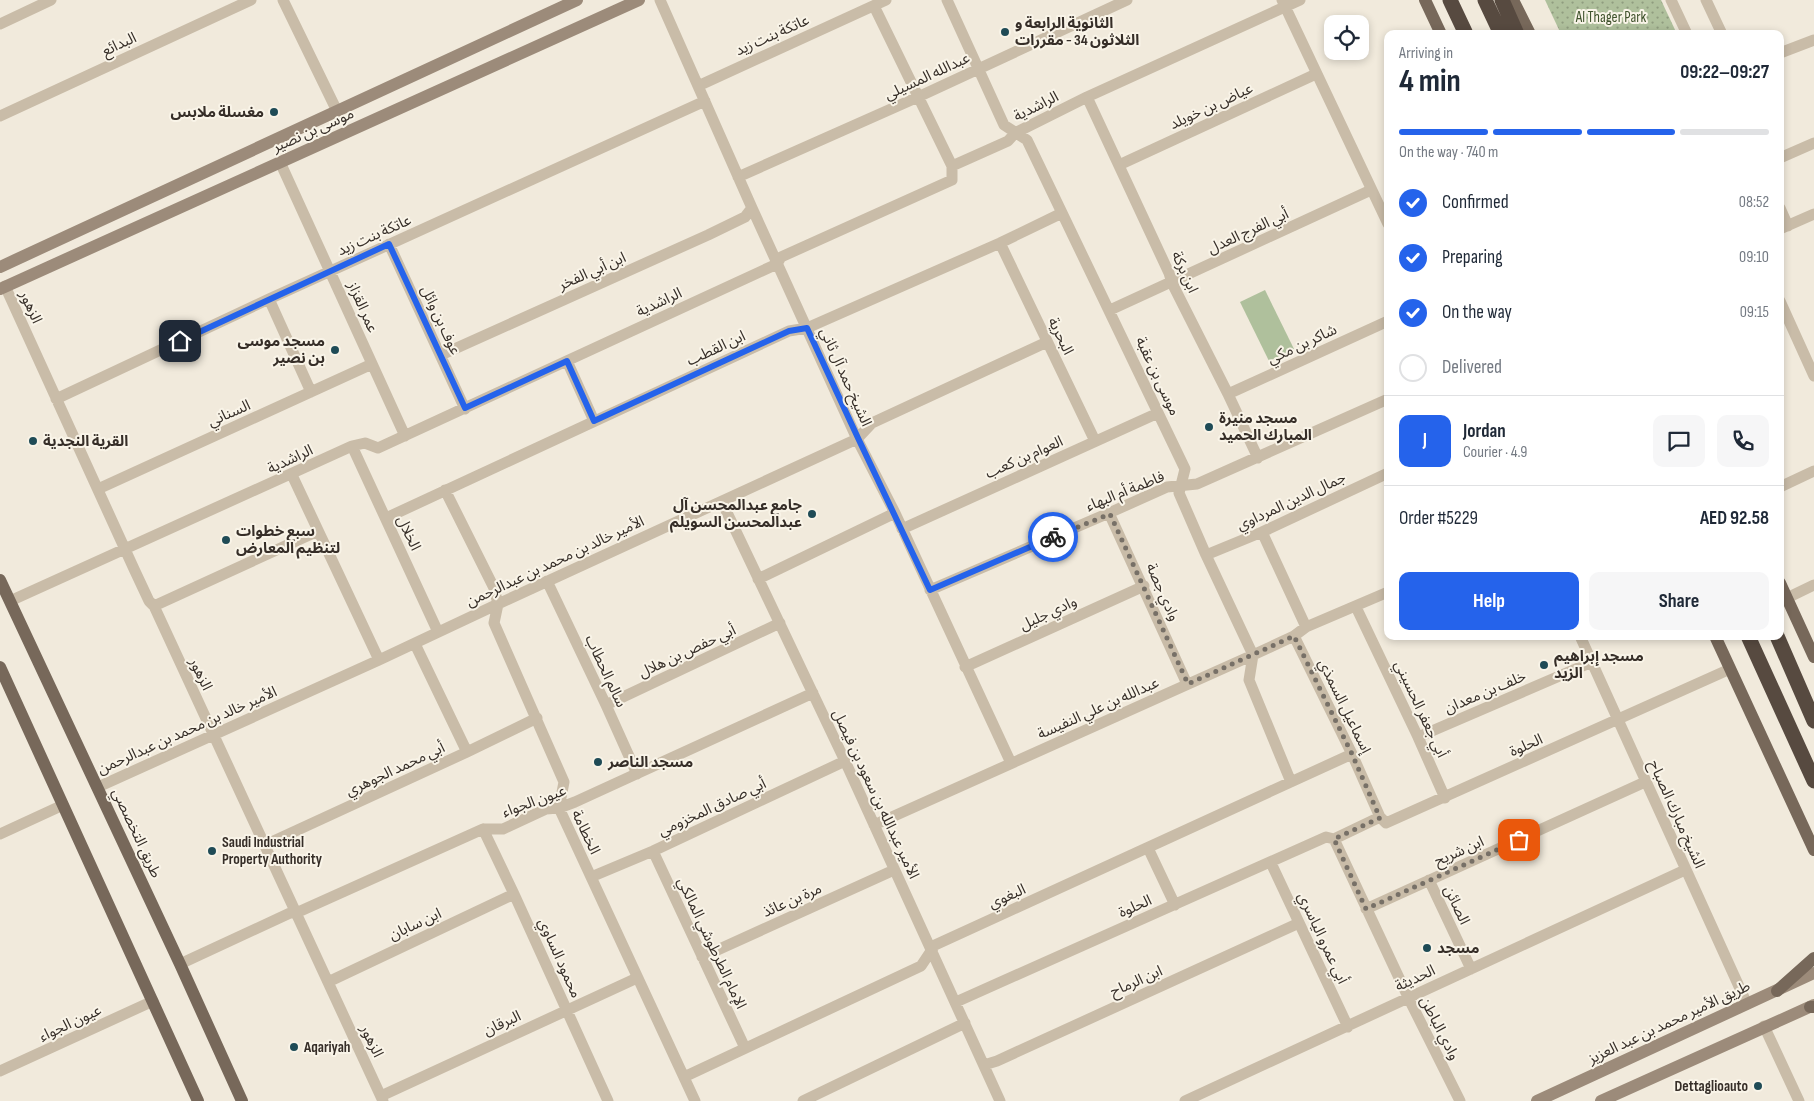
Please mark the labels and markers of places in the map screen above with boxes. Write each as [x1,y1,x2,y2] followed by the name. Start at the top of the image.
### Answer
[1015,14,1139,50] place label: الثانوية الرابعة و الثلاثون 34 - مقررات
[999,26,1011,38] marker: الثانوية الرابعة و الثلاثون 34 - مقررات
[171,103,264,122] place label: مغسلة ملابس
[268,106,280,118] marker: مغسلة ملابس
[159,320,201,362] pin
[237,332,325,368] place label: مسجد موسى بن نصير
[329,344,341,356] marker: مسجد موسى بن نصير
[1219,409,1312,445] place label: مسجد منيرة المبارك الحميد
[1203,421,1215,433] marker: مسجد منيرة المبارك الحميد
[43,432,128,451] place label: القرية النجدية
[27,435,39,447] marker: القرية النجدية
[670,496,803,533] place label: جامع عبدالمحسن آل عبدالمحسن السويلم
[806,508,818,520] marker: جامع عبدالمحسن آل عبدالمحسن السويلم
[236,522,340,559] place label: سبع خطوات لتنظيم المعارض
[220,534,232,546] marker: سبع خطوات لتنظيم المعارض
[1554,647,1644,683] place label: مسجد إبراهيم الزيد
[1538,659,1550,671] marker: مسجد إبراهيم الزيد
[607,753,693,772] place label: مسجد الناصر
[592,756,604,768] marker: مسجد الناصر
[1498,819,1540,861] pin
[222,833,323,869] place label: Saudi Industrial Property Authority
[206,845,218,857] marker: Saudi Industrial Property Authority
[1437,939,1479,958] place label: مسجد
[1421,942,1433,954] marker: مسجد
[303,1038,350,1057] place label: Aqariyah
[288,1041,300,1053] marker: Aqariyah
[1675,1077,1748,1096] place label: Dettaglioauto
[1752,1080,1764,1092] marker: Dettaglioauto

